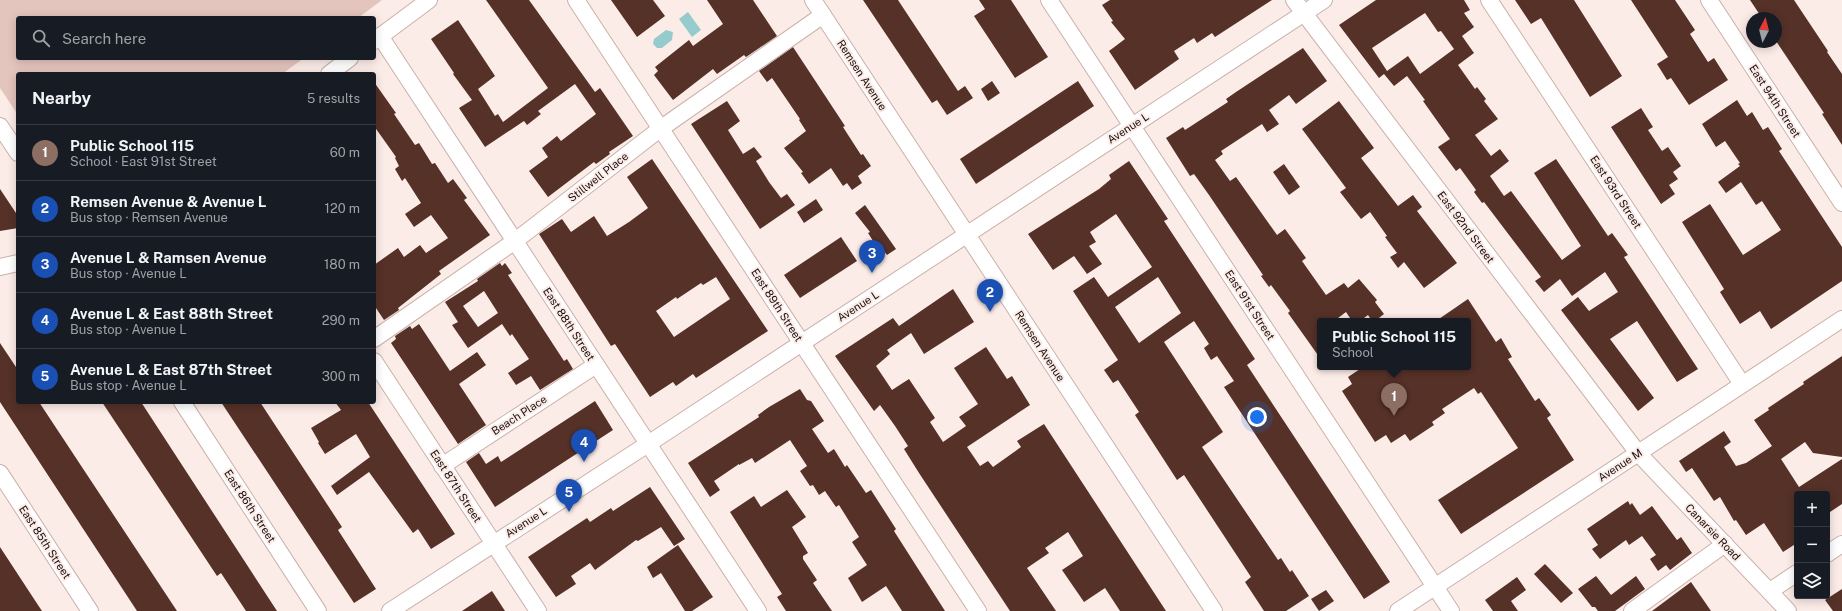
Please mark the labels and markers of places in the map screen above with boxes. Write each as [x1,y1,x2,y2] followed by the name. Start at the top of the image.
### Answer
[859,240,885,273] pin: 3
[977,279,1003,312] pin: 2
[1381,383,1407,416] pin: 1
[571,429,597,462] pin: 4
[556,479,582,512] pin: 5

